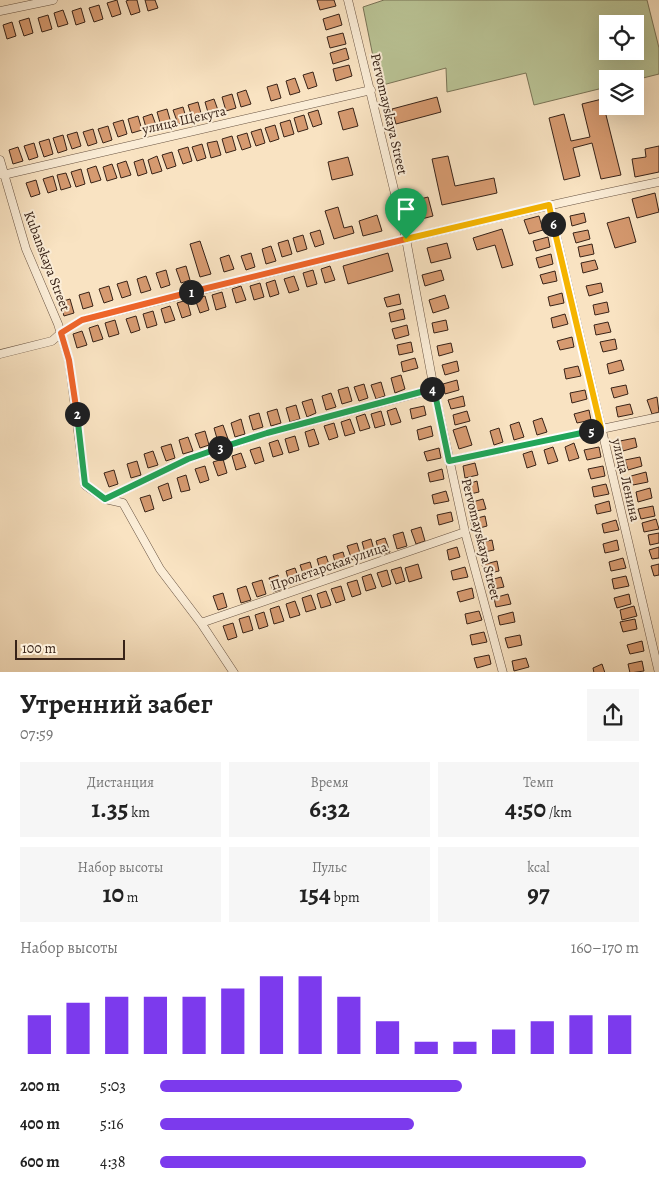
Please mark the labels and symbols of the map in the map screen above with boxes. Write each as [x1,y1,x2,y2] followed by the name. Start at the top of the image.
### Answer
[366,51,412,177] street label: Pervomayskaya Street
[139,101,228,139] street label: улица Щекута
[385,188,427,239] pin
[19,208,75,314] street label: Kubanskaya Street
[540,212,566,236] pin: 6
[178,280,204,304] pin: 1
[420,376,444,402] pin: 4
[64,402,90,426] pin: 2
[578,418,604,444] pin: 5
[208,436,232,460] pin: 3
[607,436,645,524] street label: улица Ленина
[457,476,505,602] street label: Pervomayskaya Street
[268,537,391,595] street label: Пролетарская улица
[15,638,125,661] scale bar

